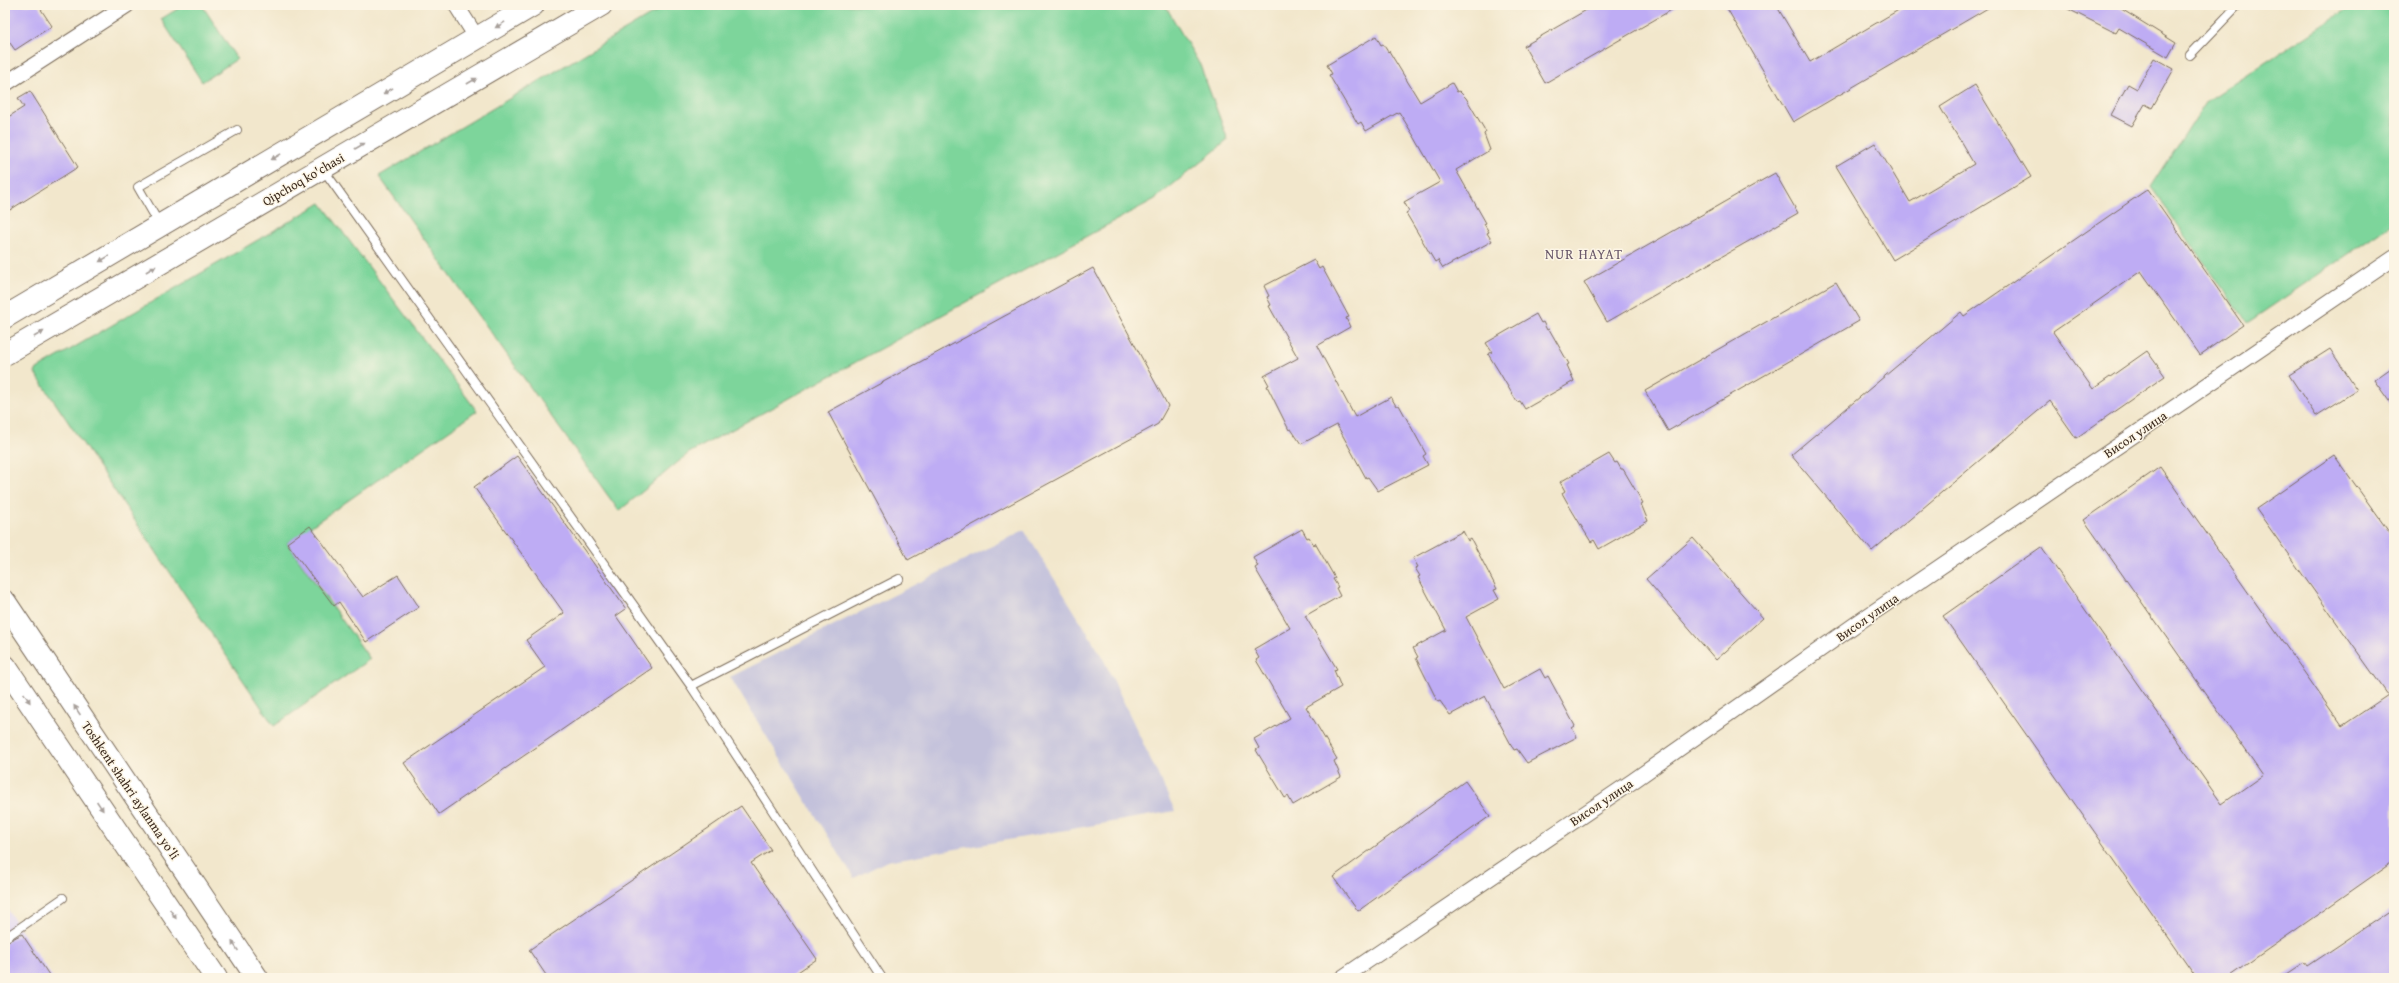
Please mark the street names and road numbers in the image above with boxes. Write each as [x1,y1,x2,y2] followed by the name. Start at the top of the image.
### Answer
[259,148,348,211] street label: Qipchoq ko'chasi
[2100,406,2171,463] street label: Висол улица
[1832,588,1903,646] street label: Висол улица
[77,717,184,864] street label: Toshkent shahri aylanma yoʻli
[1566,774,1637,831] street label: Висол улица

